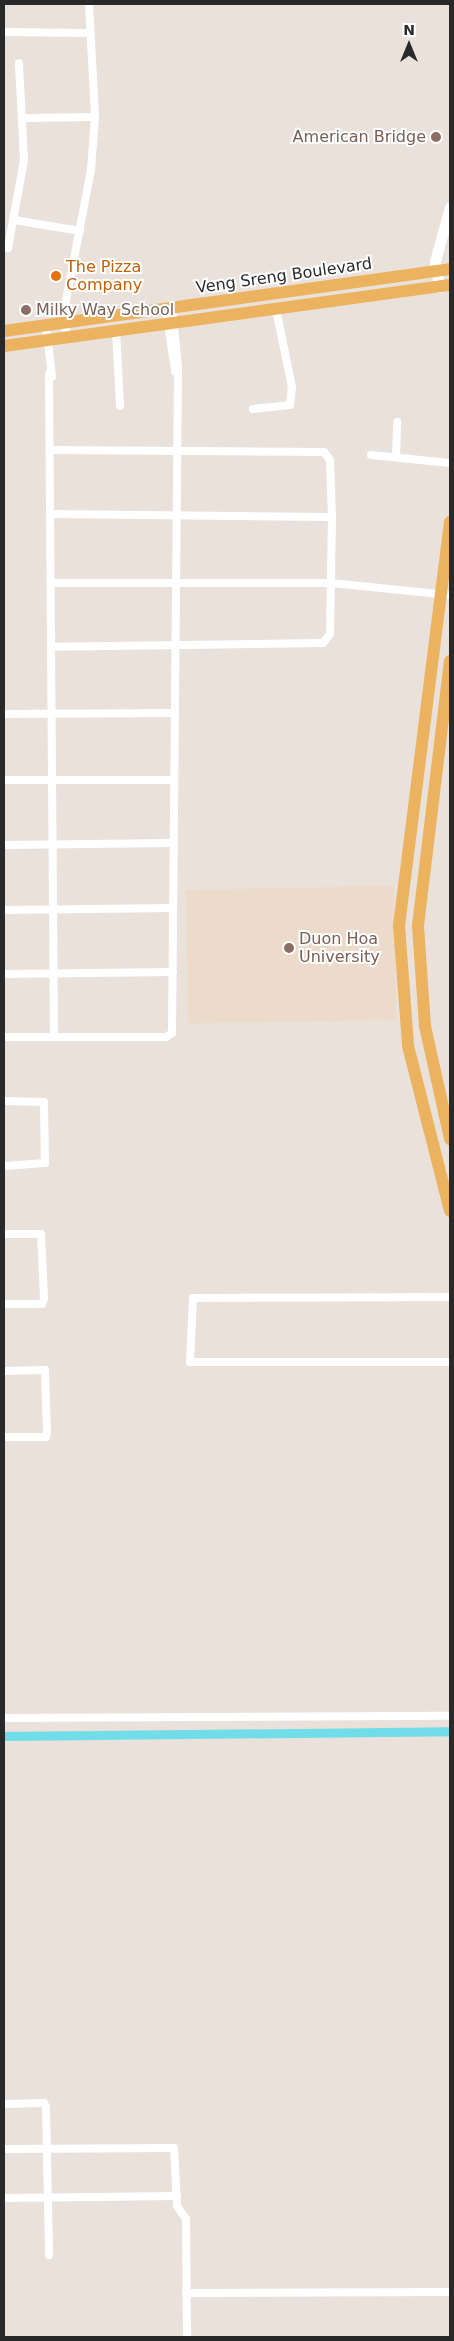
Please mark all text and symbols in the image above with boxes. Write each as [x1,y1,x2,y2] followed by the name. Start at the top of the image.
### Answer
[384,20,434,70] north arrow
[403,22,415,38] text: N
[293,127,426,147] place label: American Bridge
[430,131,442,143] marker: American Bridge
[195,254,373,298] street label: Veng Sreng Boulevard
[66,257,142,295] place label: The Pizza Company
[50,270,62,282] marker: The Pizza Company
[36,300,174,320] place label: Milky Way School
[20,304,32,316] marker: Milky Way School
[299,929,380,967] place label: Duon Hoa University
[283,942,295,954] marker: Duon Hoa University

